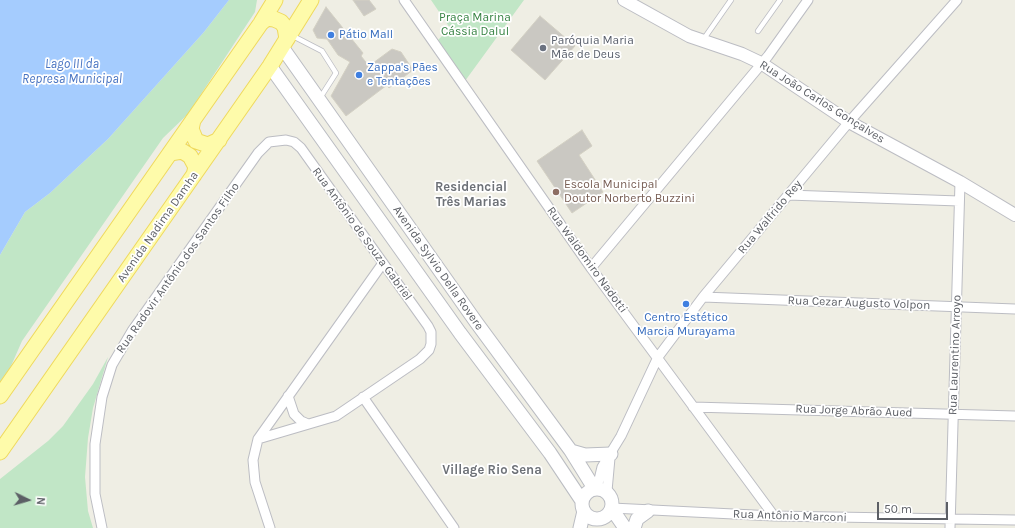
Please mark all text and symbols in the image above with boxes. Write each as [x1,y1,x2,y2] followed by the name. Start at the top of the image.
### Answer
[439,11,511,39] park label: Praça Marina Cássia Dalul
[339,28,393,42] place label: Pátio Mall
[326,30,336,40] marker: Pátio Mall
[551,34,634,62] place label: Paróquia Maria Mãe de Deus
[538,43,548,53] marker: Paróquia Maria Mãe de Deus
[22,56,122,87] water label: Lago III da Represa Municipal
[757,57,887,147] street label: Rua João Carlos Gonçalves
[367,61,438,89] place label: Zappa's Pães e Tentações
[354,70,364,80] marker: Zappa's Pães e Tentações
[309,165,415,303] street label: Rua Antônio de Souza Gabriel
[114,169,202,285] street label: Avenida Nadima Damha
[735,177,805,257] street label: Rua Walfrido Rey
[564,178,695,206] place label: Escola Municipal Doutor Norberto Buzzini
[435,179,507,210] district label: Residencial Três Marias
[113,180,243,356] street label: Rua Radovir Antônio dos Santos Filho
[551,187,561,197] marker: Escola Municipal Doutor Norberto Buzzini
[390,203,486,333] street label: Avenida Sylvio Della Rovere
[544,204,630,316] street label: Rua Waldomiro Nadotti
[787,293,931,313] street label: Rua Cezar Augusto Volpon
[946,295,964,415] street label: Rua Laurentino Arroyo
[681,299,691,309] marker: Centro Estético Marcia Murayama
[637,311,735,339] place label: Centro Estético Marcia Murayama
[795,402,913,420] street label: Rua Jorge Abrão Aued
[442,462,542,478] district label: Village Rio Sena
[8,480,48,520] north arrow
[879,494,950,520] scale bar
[34,497,47,506] text: N
[884,502,912,516] text: 50 m
[733,507,847,525] street label: Rua Antônio Marconi

